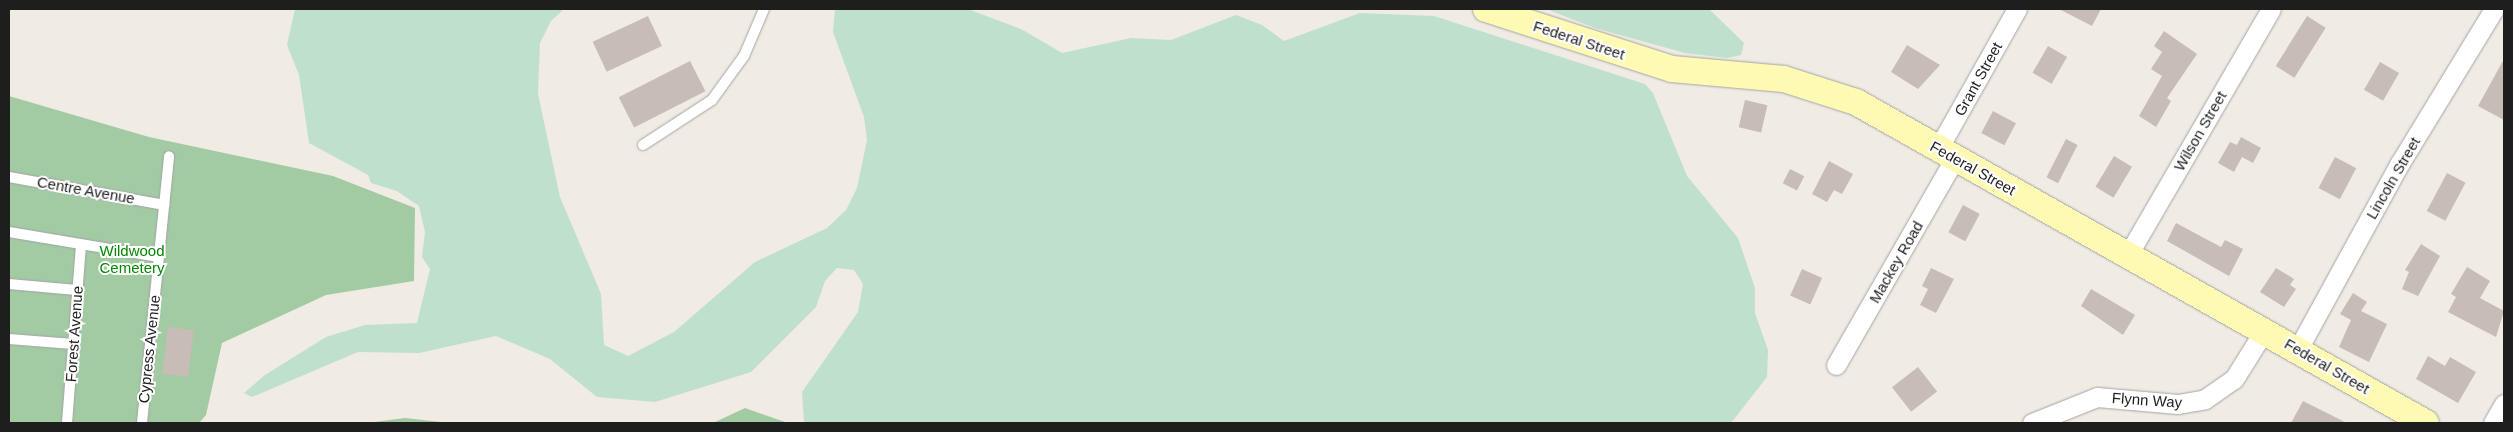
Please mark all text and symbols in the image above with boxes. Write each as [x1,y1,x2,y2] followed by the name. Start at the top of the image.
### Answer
[1531,17,1627,63] street label: Federal Street
[1950,39,2006,119] street label: Grant Street
[2170,88,2230,174] street label: Wilson Street
[2362,134,2424,222] street label: Lincoln Street
[1927,137,2019,199] street label: Federal Street
[35,172,137,208] street label: Centre Avenue
[1865,218,1927,306] street label: Mackey Road
[99,241,165,276] park label: Wildwood Cemetery
[62,285,86,383] street label: Forest Avenue
[134,293,164,405] street label: Cypress Avenue
[2281,334,2373,398] street label: Federal Street
[2111,389,2183,411] street label: Flynn Way

